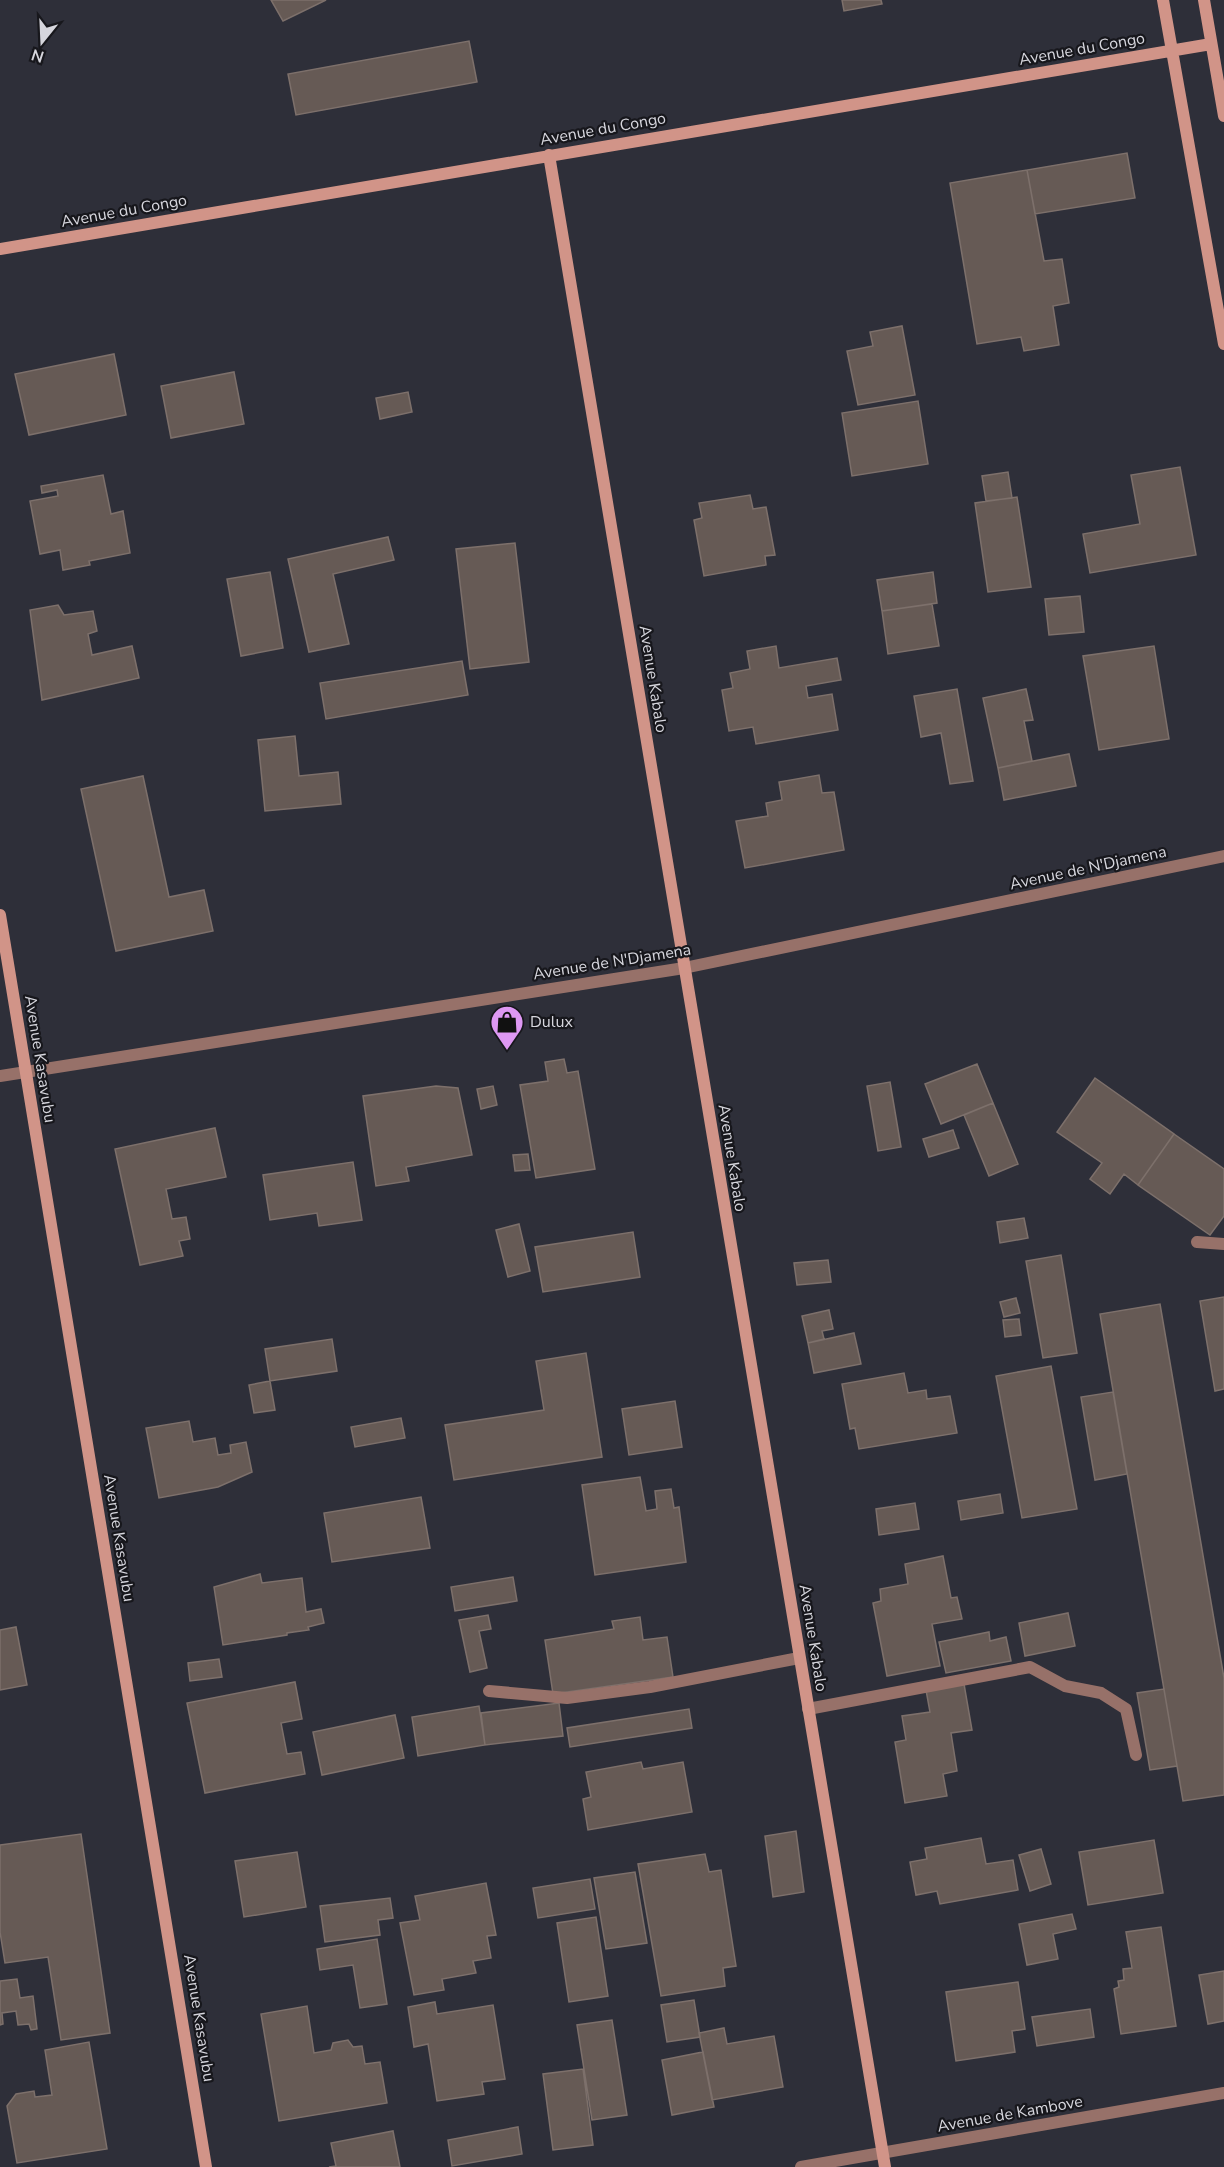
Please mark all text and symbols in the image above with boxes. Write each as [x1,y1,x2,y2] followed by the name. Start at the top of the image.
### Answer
[12,12,72,72] north arrow
[1017,27,1147,71] street label: Avenue du Congo
[29,43,47,68] text: N
[538,107,668,151] street label: Avenue du Congo
[59,189,189,233] street label: Avenue du Congo
[634,624,672,734] street label: Avenue Kabalo
[1008,841,1168,895] street label: Avenue de N'Djamena
[531,939,693,985] street label: Avenue de N'Djamena
[19,994,61,1124] street label: Avenue Kasavubu
[489,1004,525,1051] shop icon: Dulux
[530,1011,574,1033] place label: Dulux
[713,1103,751,1213] street label: Avenue Kabalo
[98,1473,140,1603] street label: Avenue Kasavubu
[794,1583,832,1693] street label: Avenue Kabalo
[178,1953,220,2083] street label: Avenue Kasavubu
[935,2090,1085,2138] street label: Avenue de Kambove

